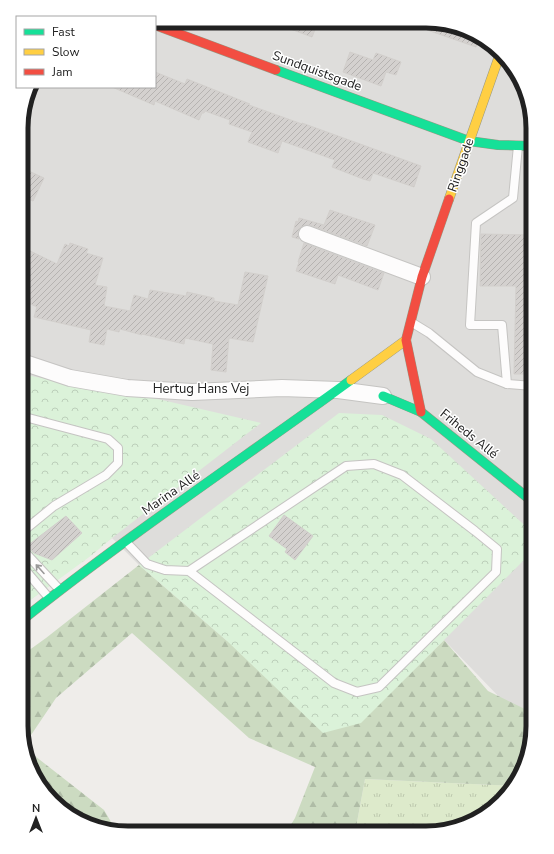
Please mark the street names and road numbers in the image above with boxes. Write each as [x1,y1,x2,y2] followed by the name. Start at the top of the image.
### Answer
[270,46,364,96] street label: Sundquistsgade
[443,136,479,194] street label: Ringgade
[153,380,249,398] street label: Hertug Hans Vej
[436,405,502,463] street label: Friheds Allé
[138,466,204,520] street label: Marina Allé

